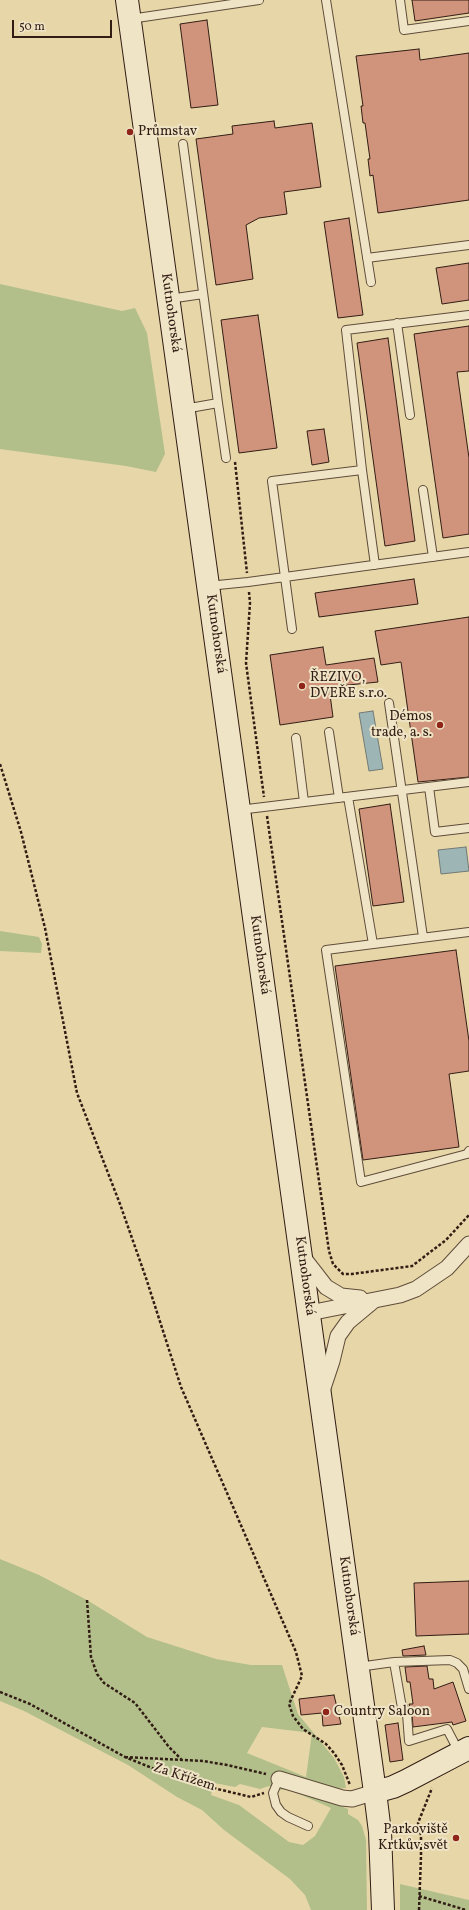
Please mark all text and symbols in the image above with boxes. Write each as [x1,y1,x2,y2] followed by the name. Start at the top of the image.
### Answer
[14,12,114,38] scale bar
[19,19,45,35] text: 50 m
[138,124,197,140] place label: Průmstav
[125,127,135,137] marker: Průmstav
[156,272,184,354] street label: Kutnohorská
[201,593,229,675] street label: Kutnohorská
[310,670,387,702] place label: ŘEZIVO, DVEŘE s.r.o.
[297,681,307,691] marker: ŘEZIVO, DVEŘE s.r.o.
[371,709,432,742] place label: Démos trade, a. s.
[435,720,445,730] marker: Démos trade, a. s.
[245,914,273,996] street label: Kutnohorská
[290,1235,318,1317] street label: Kutnohorská
[334,1555,362,1637] street label: Kutnohorská
[334,1704,430,1720] place label: Country Saloon
[321,1707,331,1717] marker: Country Saloon
[151,1760,217,1796] street label: Za Křížem
[378,1822,448,1854] place label: Parkoviště Krtkův svět
[451,1833,461,1843] marker: Parkoviště Krtkův svět

